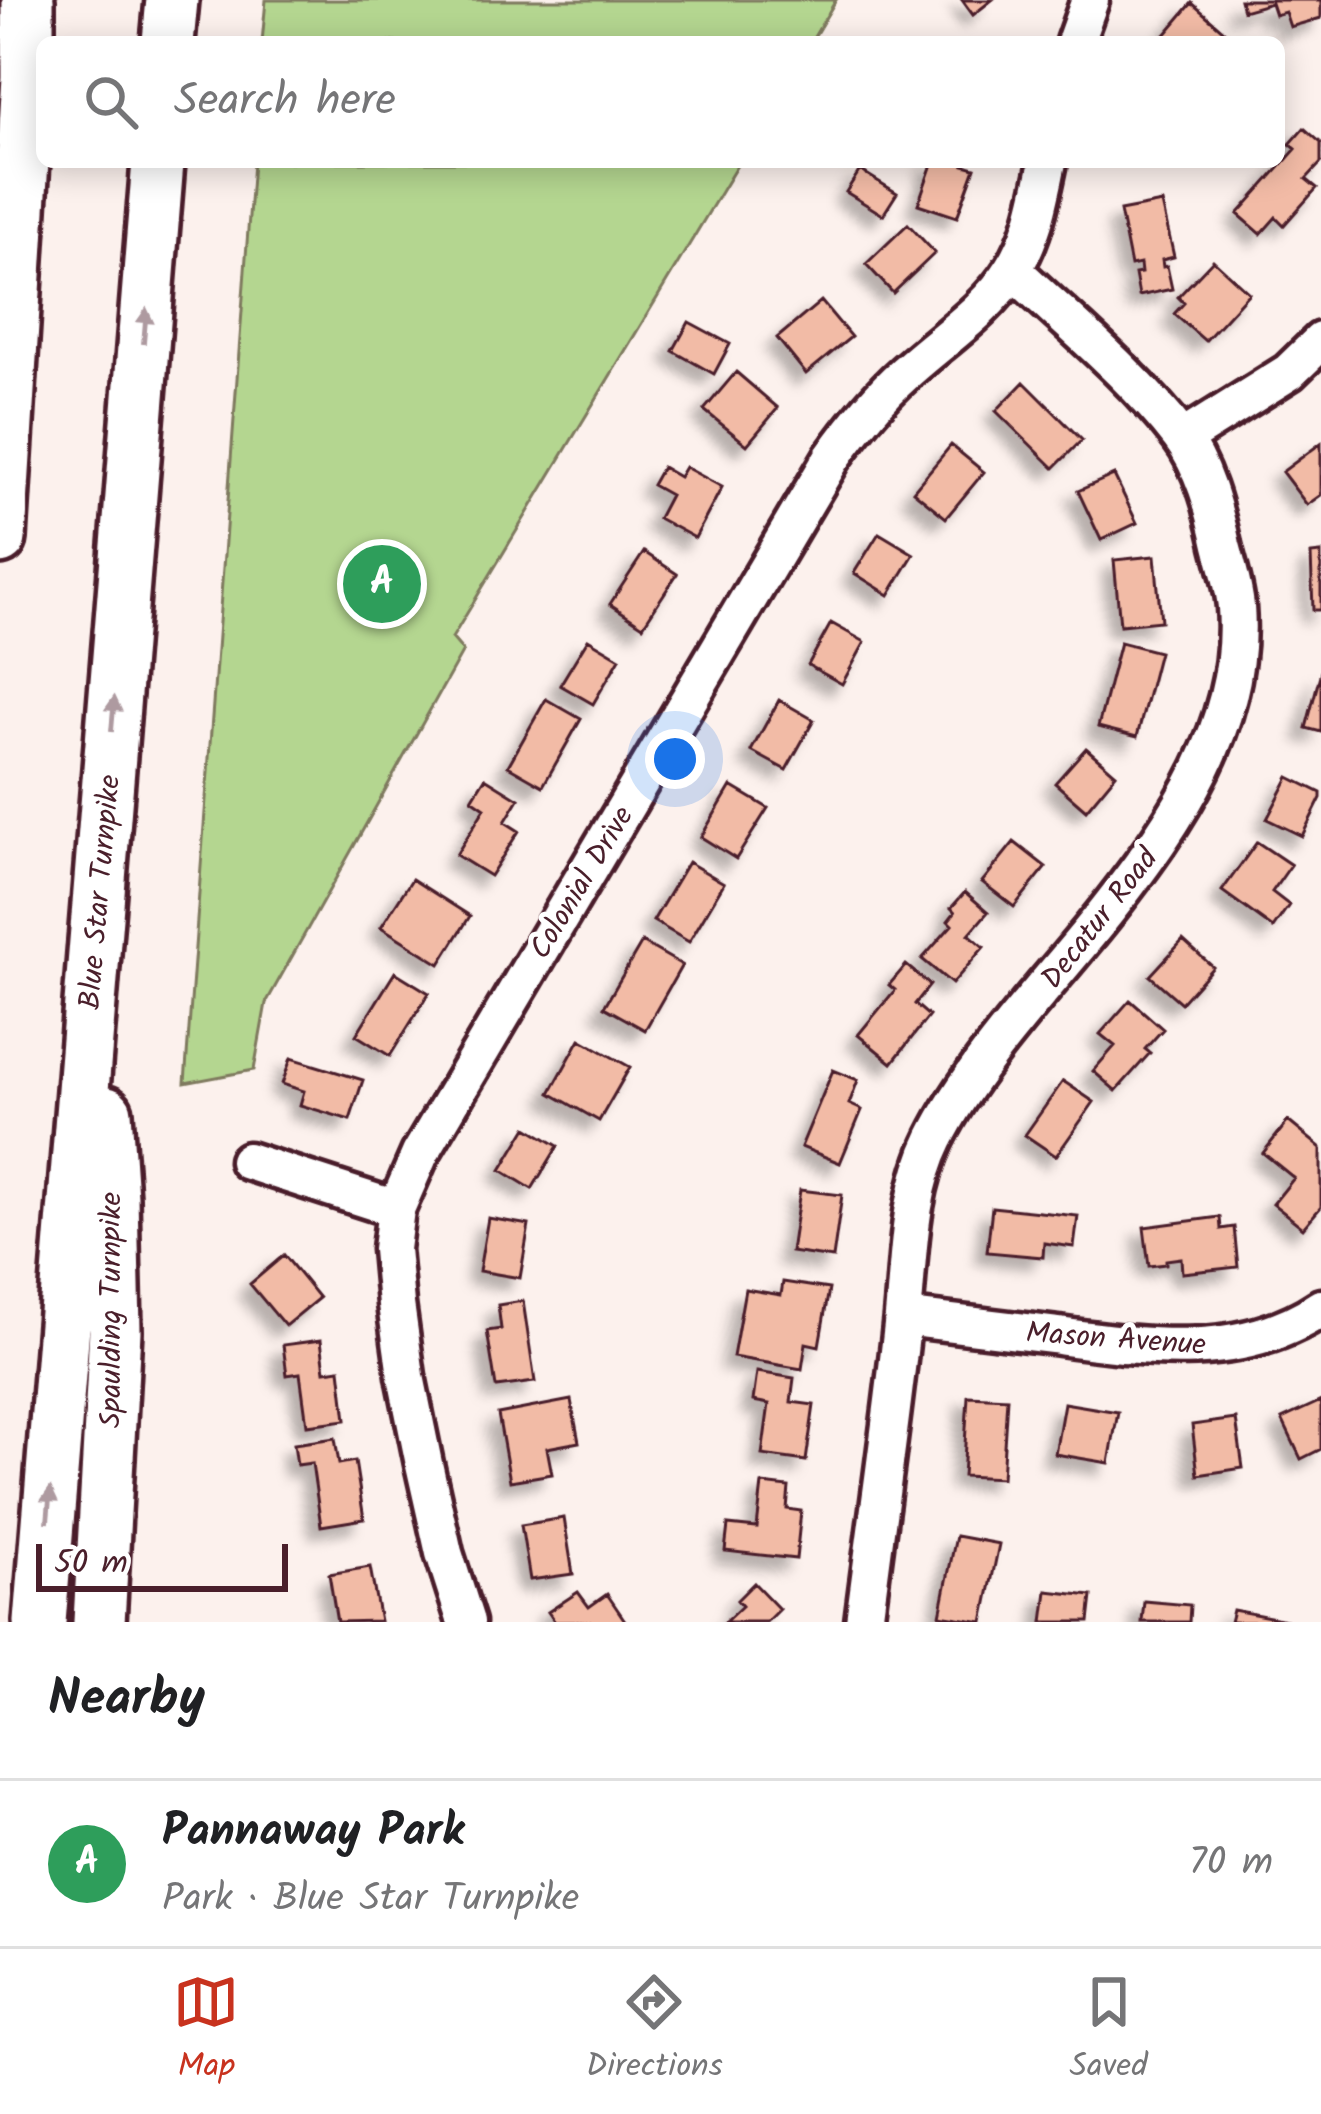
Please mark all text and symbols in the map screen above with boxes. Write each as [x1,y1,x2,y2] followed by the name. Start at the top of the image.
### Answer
[36,36,1285,168] search box
[174,66,396,138] text: Search here
[78,69,144,135] icon: search
[136,307,155,344] one-way arrow
[343,539,421,629] pin: A
[104,695,123,732] one-way arrow
[645,729,705,789] your location
[67,773,135,1012] street label: Blue Star Turnpike
[518,797,647,969] street label: Colonial Drive
[1030,837,1172,1000] street label: Decatur Road
[88,1192,136,1428] street label: Spaulding Turnpike
[1024,1310,1208,1370] street label: Mason Avenue
[40,1486,59,1523] one-way arrow
[36,1538,288,1591] scale bar
[54,1538,128,1591] text: 50 m
[48,1660,205,1741] text: Nearby
[162,1797,464,1869] text: Pannaway Park
[75,1833,99,1895] text: A
[1189,1833,1273,1895] text: 70 m
[162,1869,579,1931] text: Park · Blue Star Turnpike
[173,1969,239,2094] tab: Map
[586,1969,723,2094] tab: Directions
[1069,1969,1148,2094] tab: Saved

